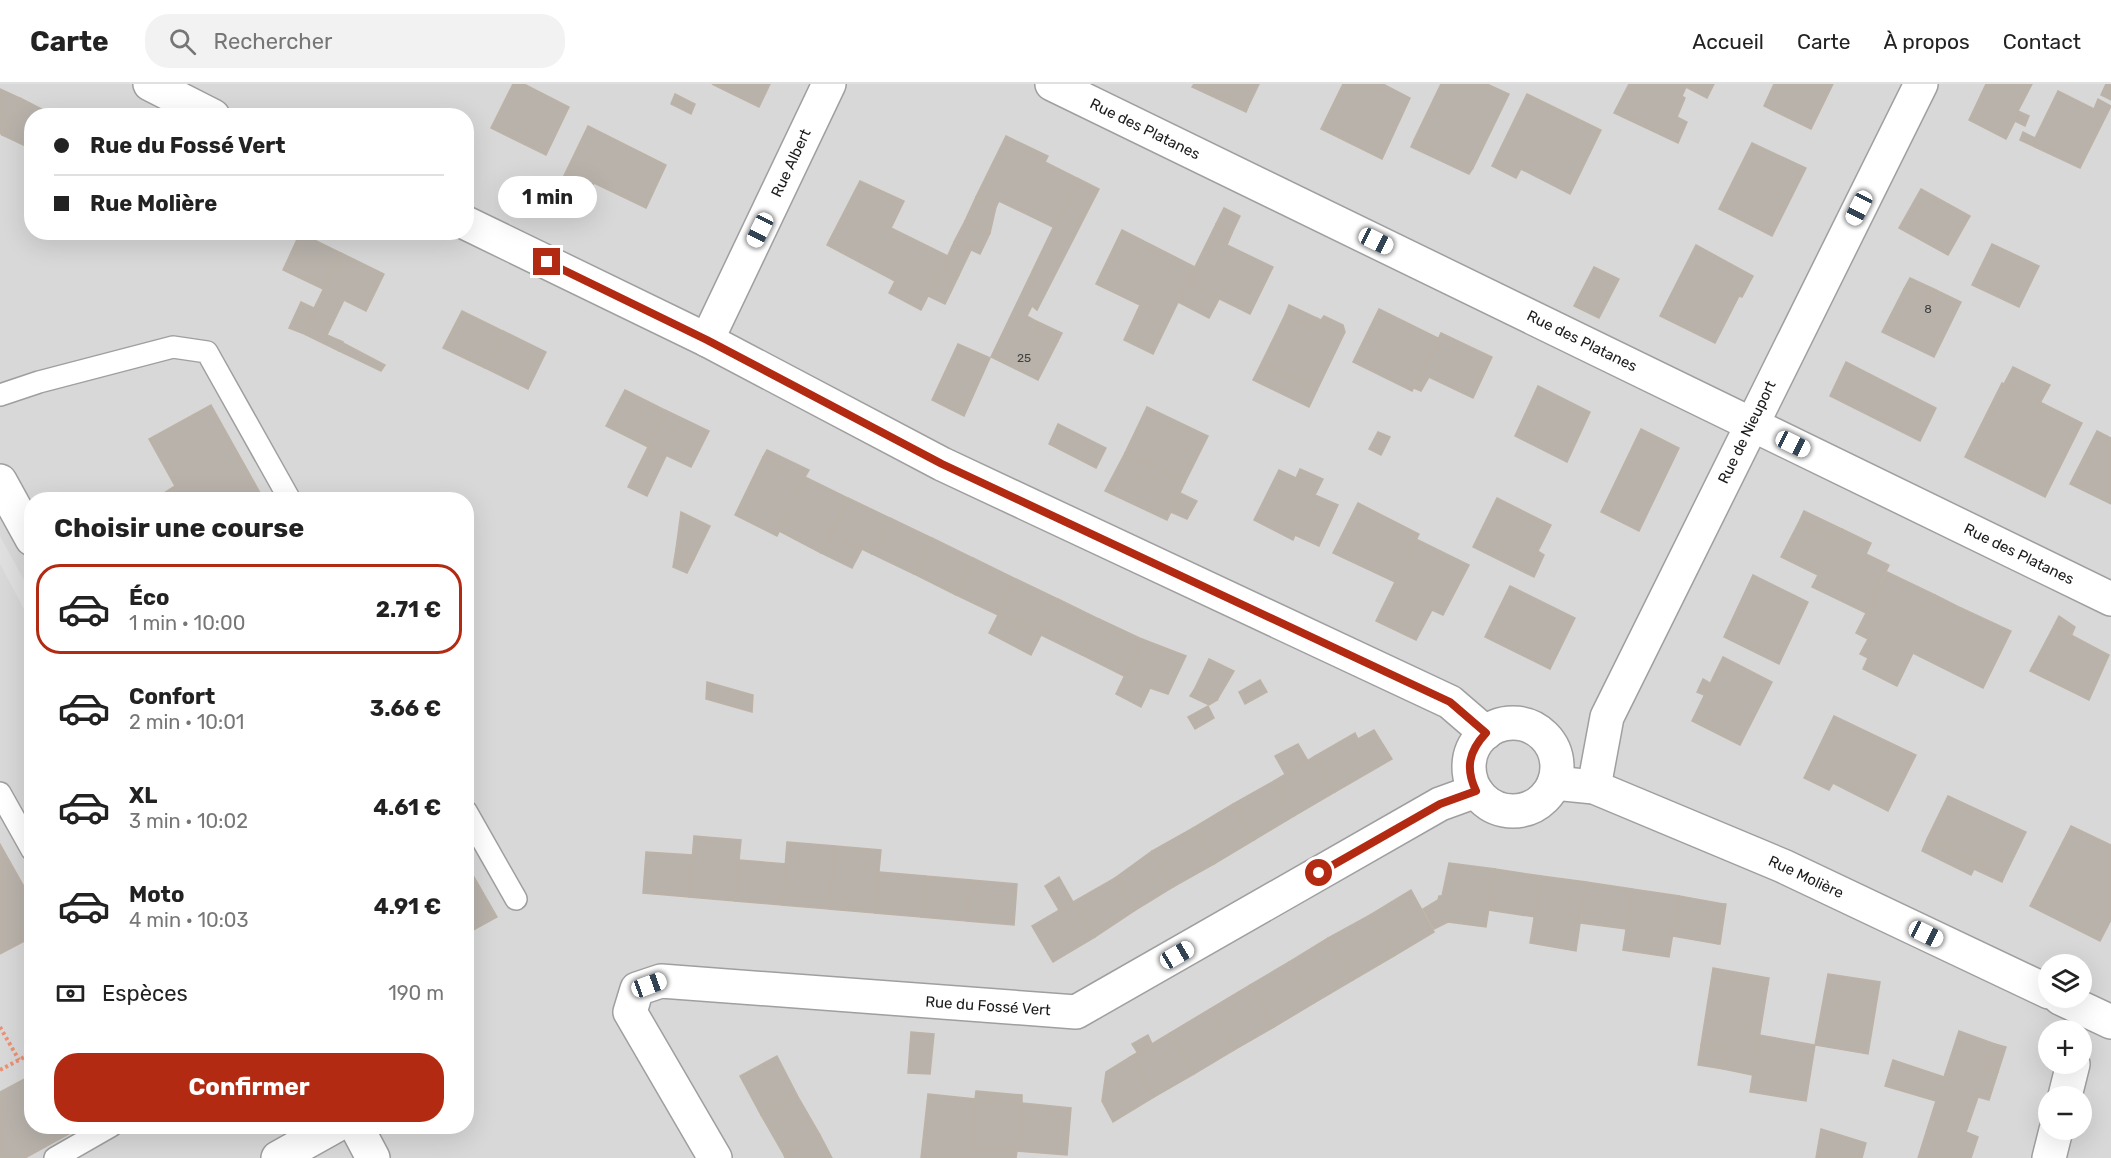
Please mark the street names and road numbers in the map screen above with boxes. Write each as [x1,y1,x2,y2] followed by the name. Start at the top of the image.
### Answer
[1087,95,1203,164] street label: Rue des Platanes
[767,126,815,200] street label: Rue Albert
[1524,307,1640,376] street label: Rue des Platanes
[1714,377,1780,487] street label: Rue de Nieuport
[1961,520,2077,589] street label: Rue des Platanes
[1765,852,1847,902] street label: Rue Molière
[925,993,1051,1019] street label: Rue du Fossé Vert

